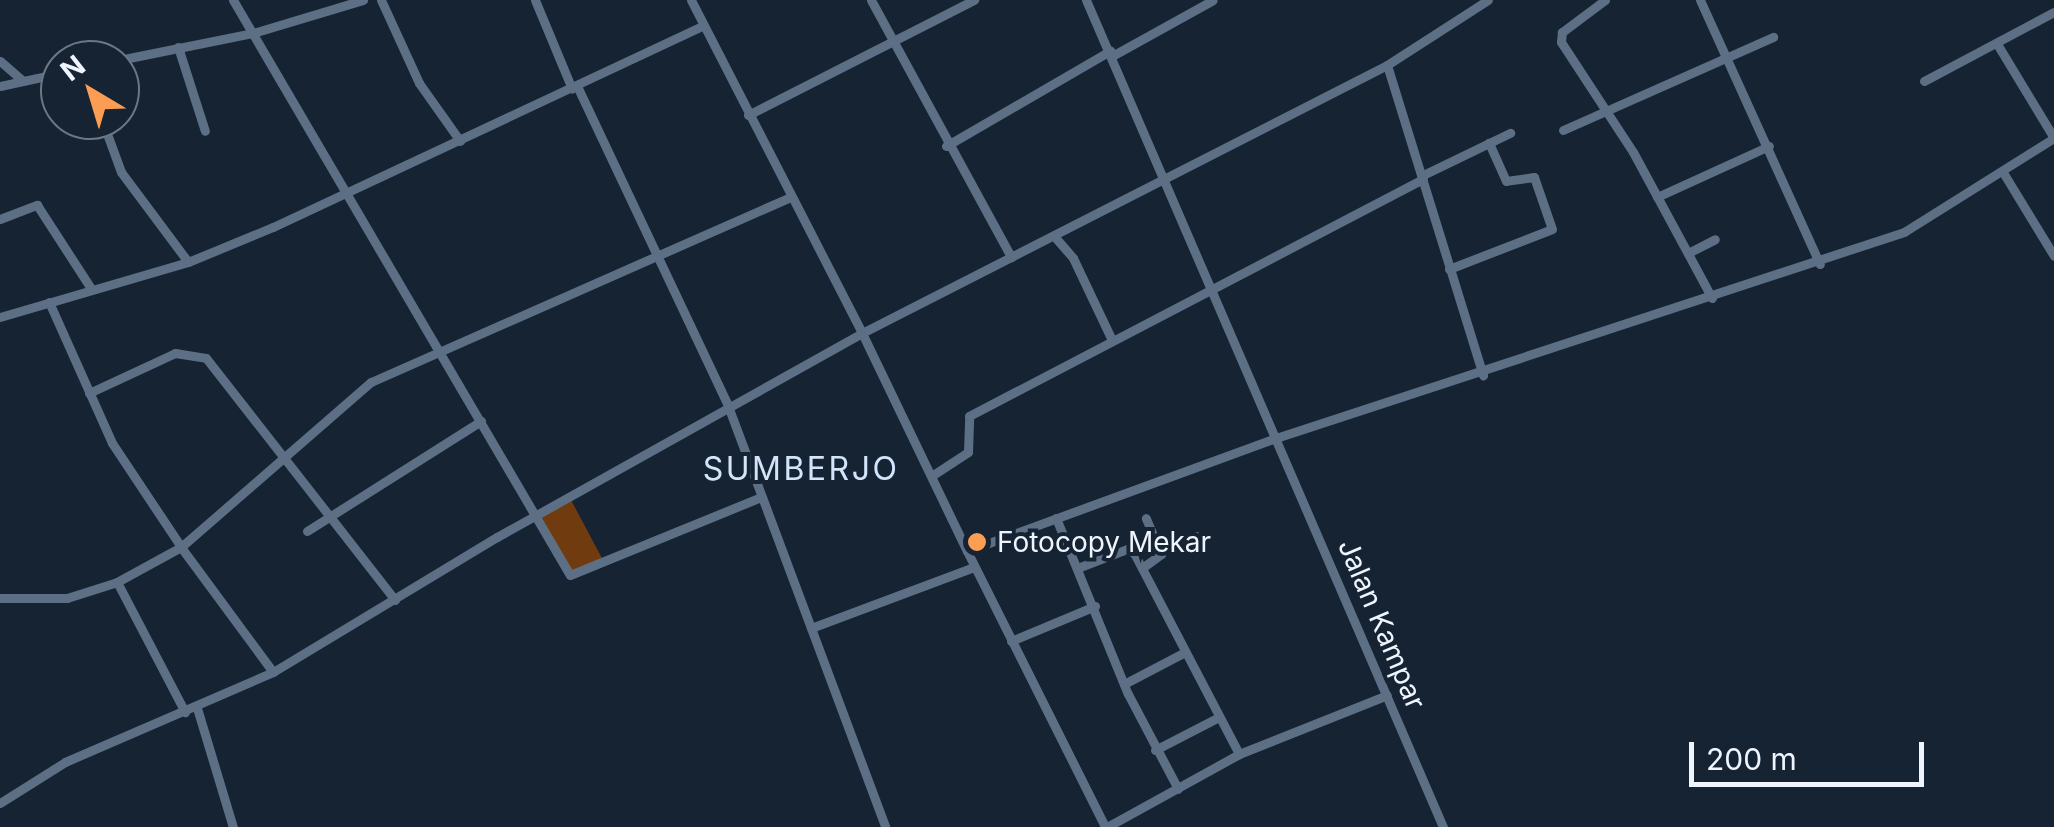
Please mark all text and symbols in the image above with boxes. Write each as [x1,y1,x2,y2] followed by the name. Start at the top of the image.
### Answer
[40,40,140,140] north arrow
[54,48,92,88] text: N
[703,450,899,488] district label: SUMBERJO
[997,525,1211,559] place label: Fotocopy Mekar
[966,531,988,553] marker: Fotocopy Mekar
[1331,534,1433,714] street label: Jalan Kampar
[1694,722,1929,784] scale bar
[1706,741,1797,777] text: 200 m

